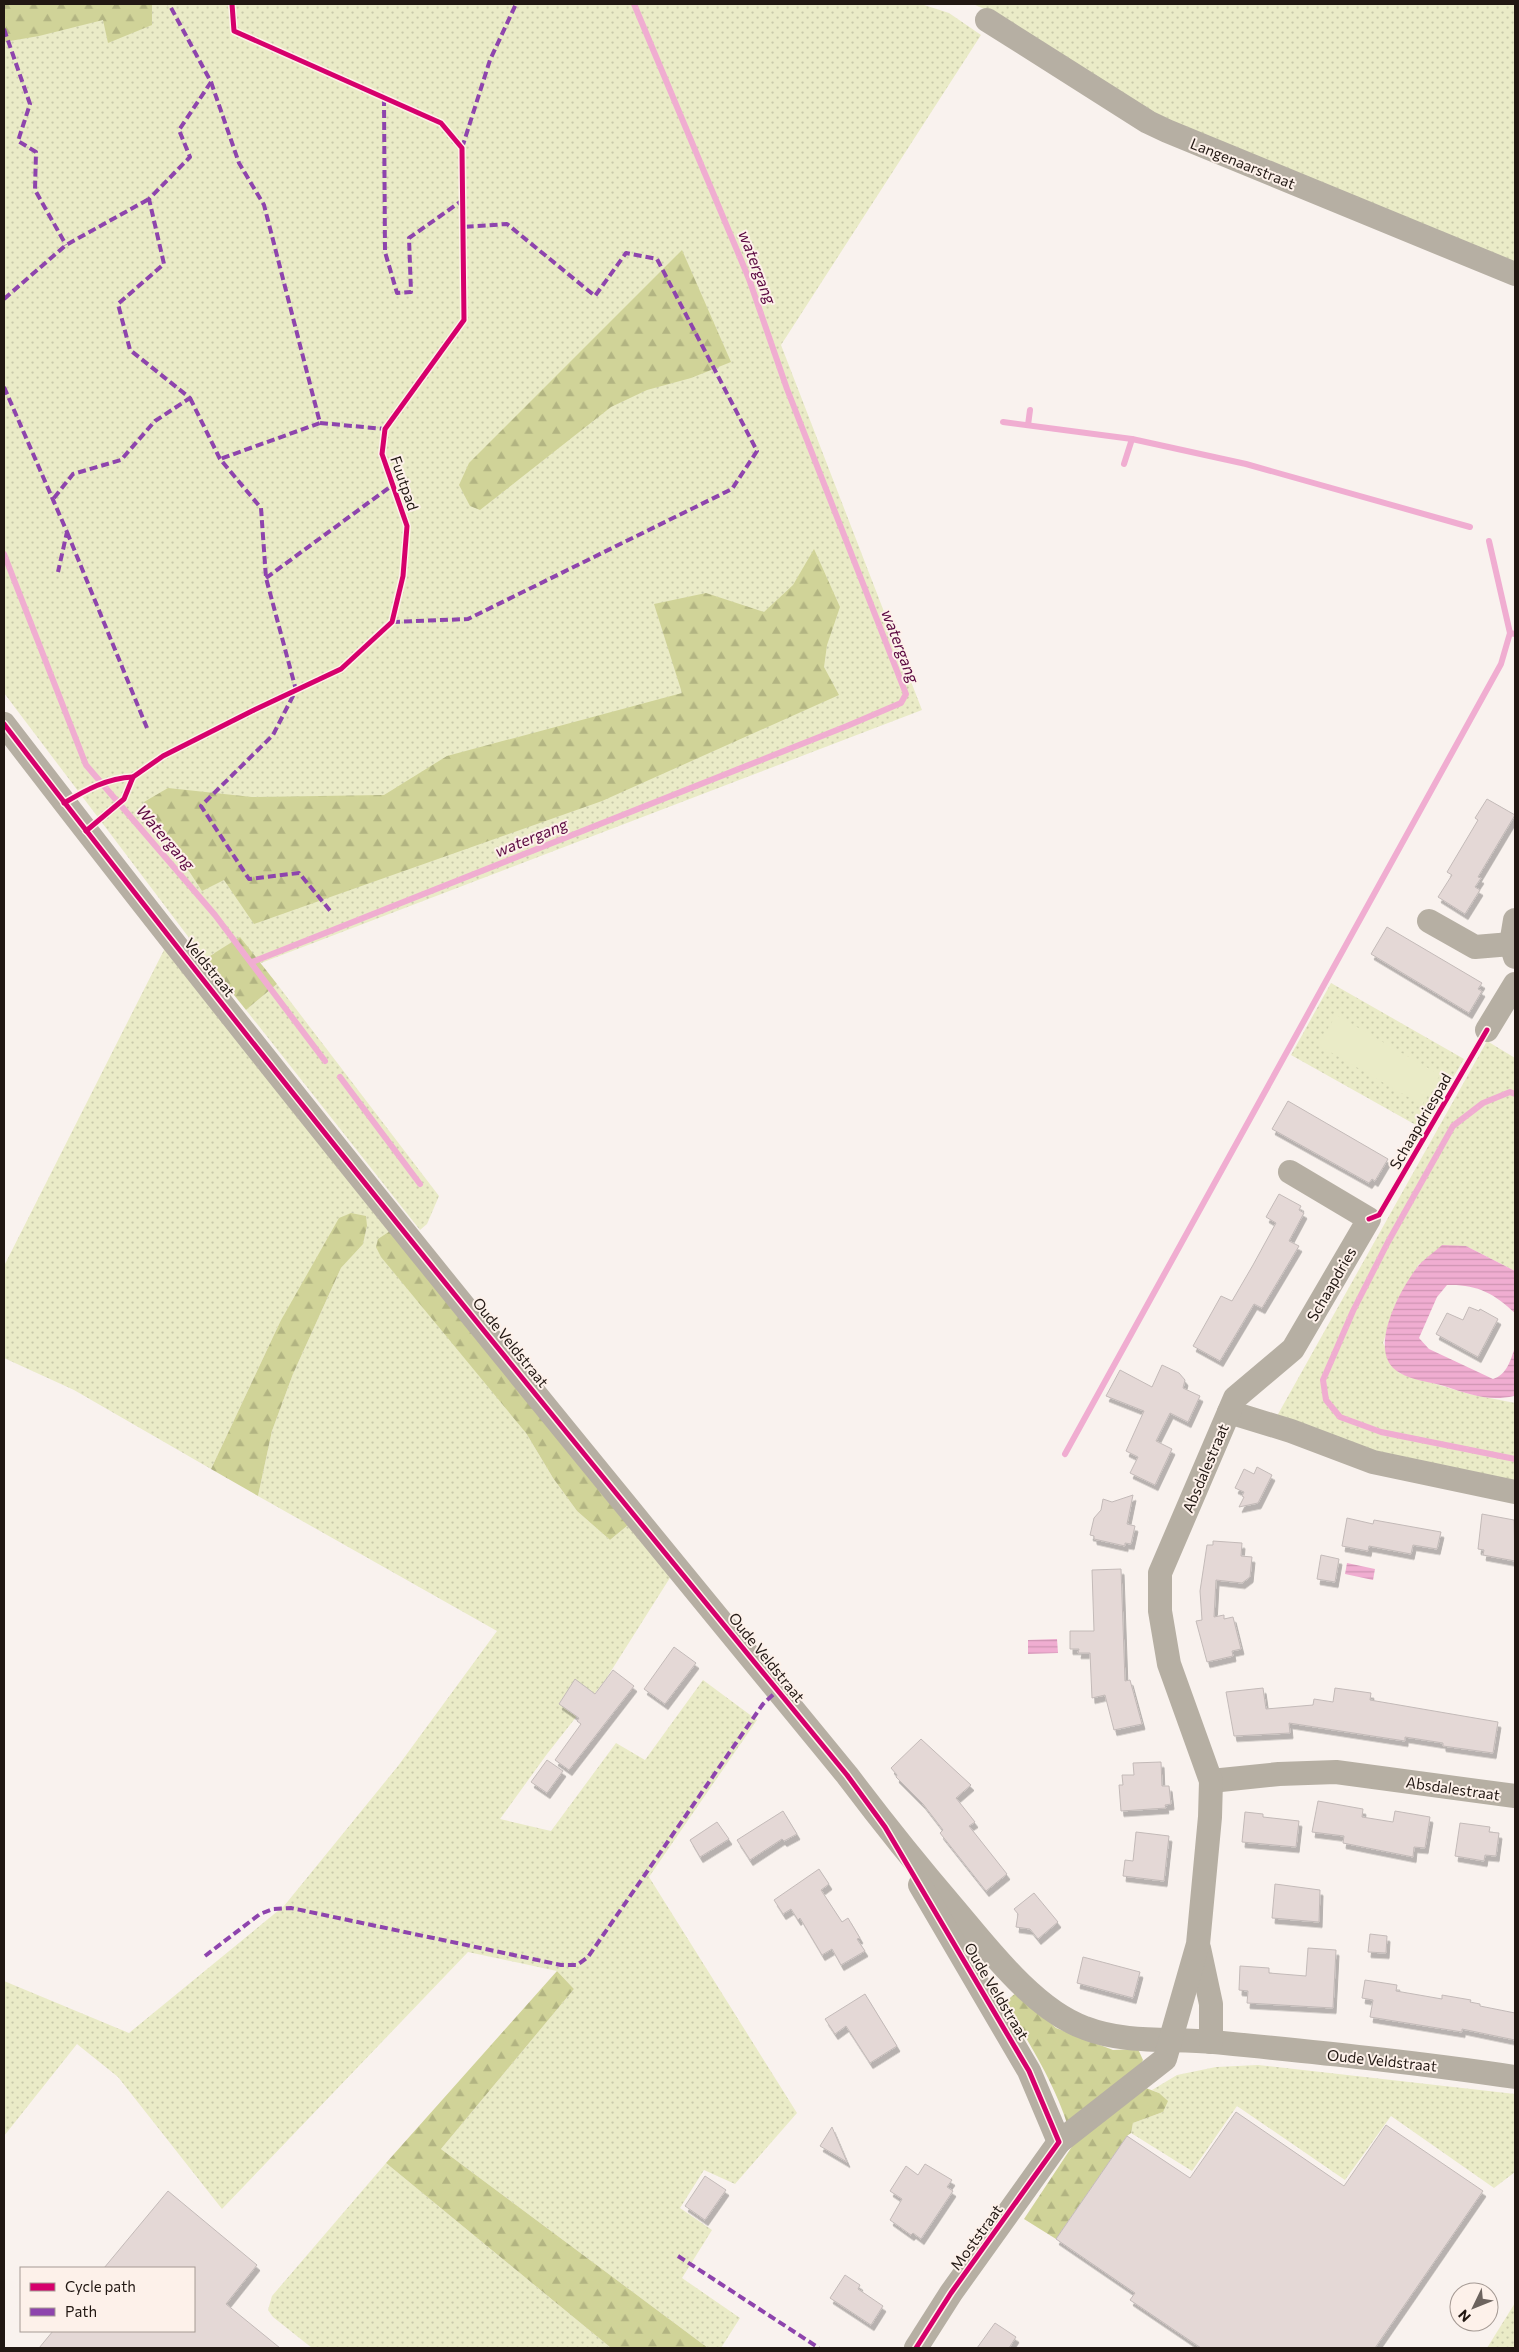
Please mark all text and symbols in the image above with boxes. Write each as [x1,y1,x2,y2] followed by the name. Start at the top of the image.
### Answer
[1188,134,1298,192] street label: Langenaarstraat
[735,228,781,308] water label: watergang
[387,453,423,513] street label: Fuutpad
[878,607,924,687] water label: watergang
[133,801,200,874] water label: Watergang
[492,813,572,860] water label: watergang
[181,934,239,1000] street label: Veldstraat
[1385,1070,1455,1172] street label: Schaapdriespad
[1303,1244,1360,1324] street label: Schaapdries
[469,1293,553,1391] street label: Oude Veldstraat
[1178,1421,1232,1515] street label: Absdalestraat
[725,1608,809,1706] street label: Oude Veldstraat
[1405,1772,1501,1804] street label: Absdalestraat
[961,1939,1033,2043] street label: Oude Veldstraat
[1326,2045,1438,2075] street label: Oude Veldstraat
[946,2201,1006,2273] street label: Moststraat
[20,2267,195,2332] legend
[65,2277,136,2295] text: Cycle path
[1449,2282,1499,2332] north arrow
[65,2302,97,2320] text: Path
[1454,2307,1474,2326] text: N

